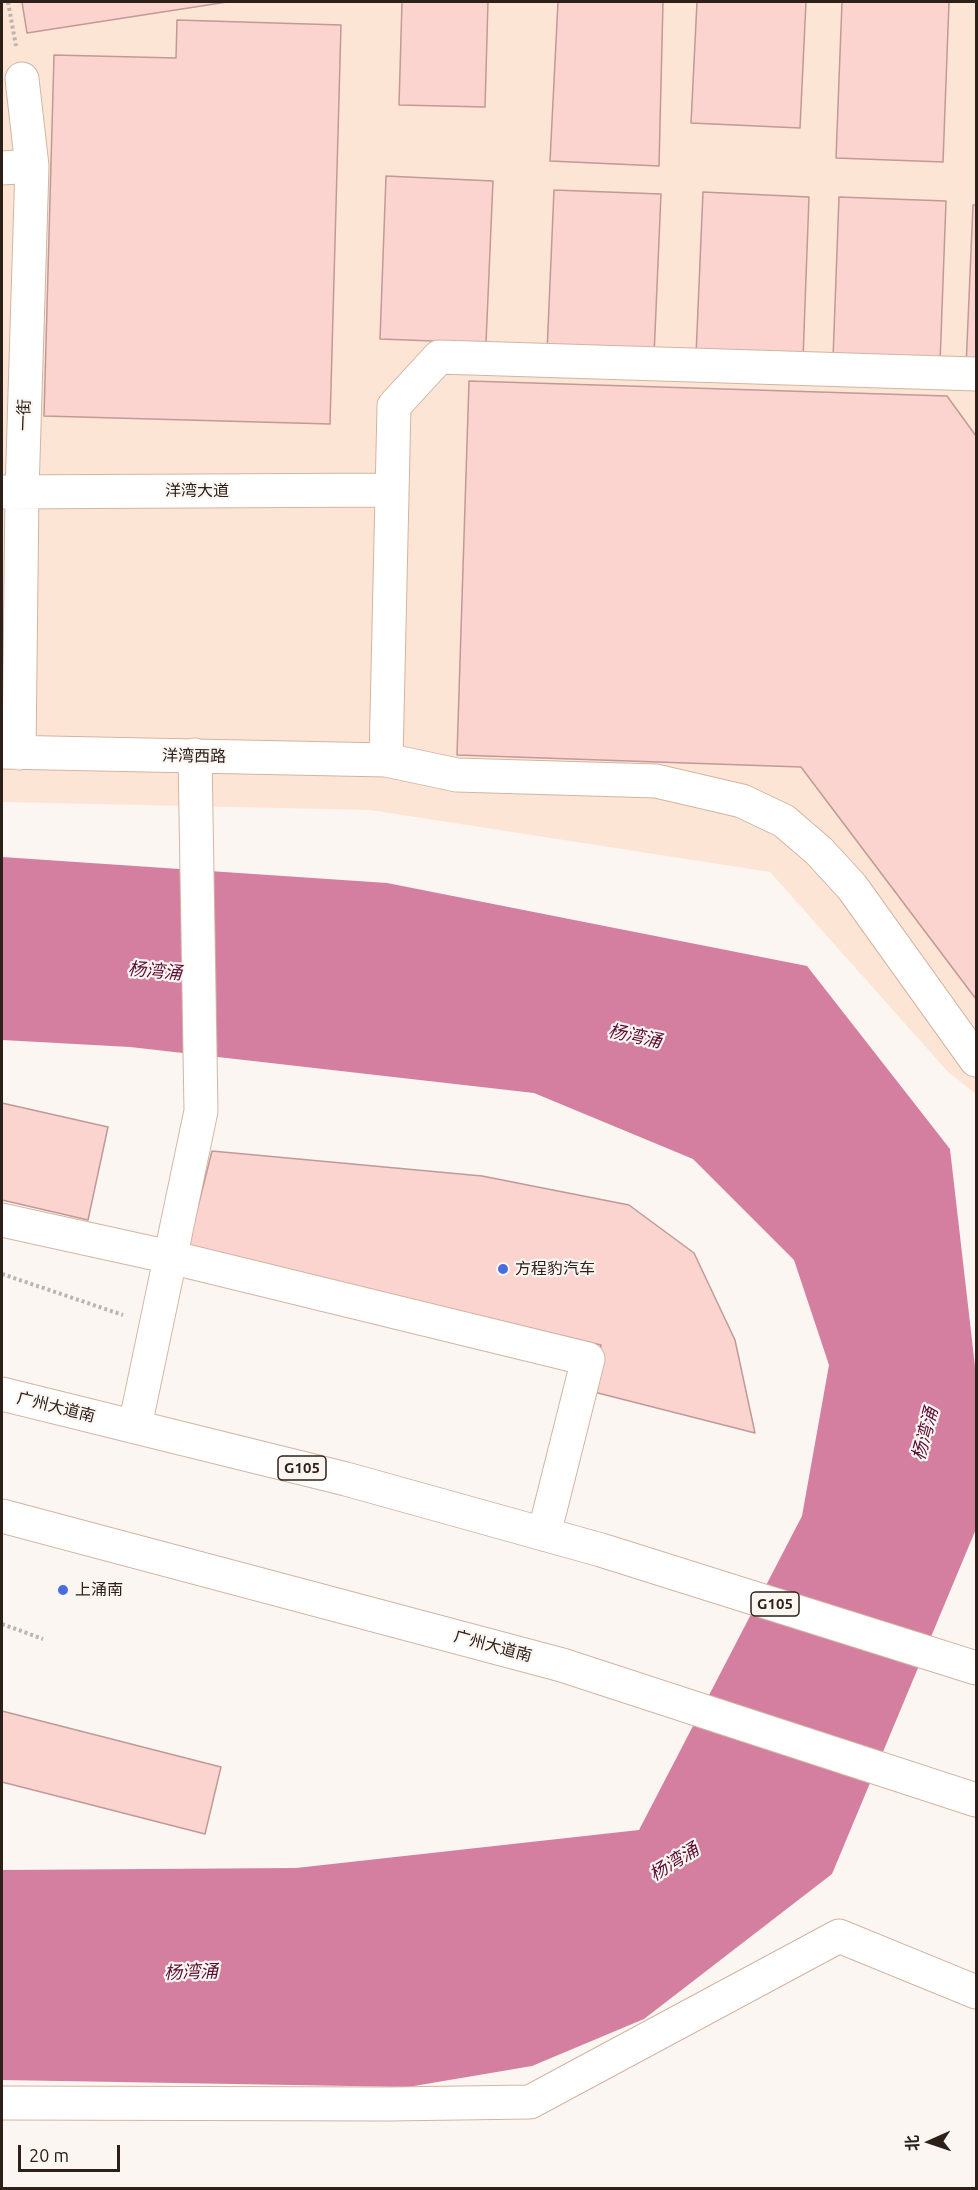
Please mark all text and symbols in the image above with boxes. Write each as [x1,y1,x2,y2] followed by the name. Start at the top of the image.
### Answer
[14,399,34,431] street label: 一街
[165,481,229,501] street label: 洋湾大道
[162,746,226,766] street label: 洋湾西路
[127,958,183,984] water label: 杨湾涌
[606,1020,664,1052] water label: 杨湾涌
[515,1259,595,1279] place label: 方程豹汽车
[496,1262,510,1276] marker: 方程豹汽车
[15,1388,97,1426] street label: 广州大道南
[908,1405,942,1463] water label: 杨湾涌
[278,1456,326,1480] road number: G105
[75,1580,123,1600] place label: 上涌南
[56,1583,70,1597] marker: 上涌南
[751,1592,799,1616] road number: G105
[452,1626,534,1666] street label: 广州大道南
[645,1839,703,1885] water label: 杨湾涌
[164,1960,218,1984] water label: 杨湾涌
[900,2112,960,2172] north arrow
[21,2133,123,2171] scale bar
[903,2134,921,2151] text: 北
[29,2145,69,2165] text: 20 m

